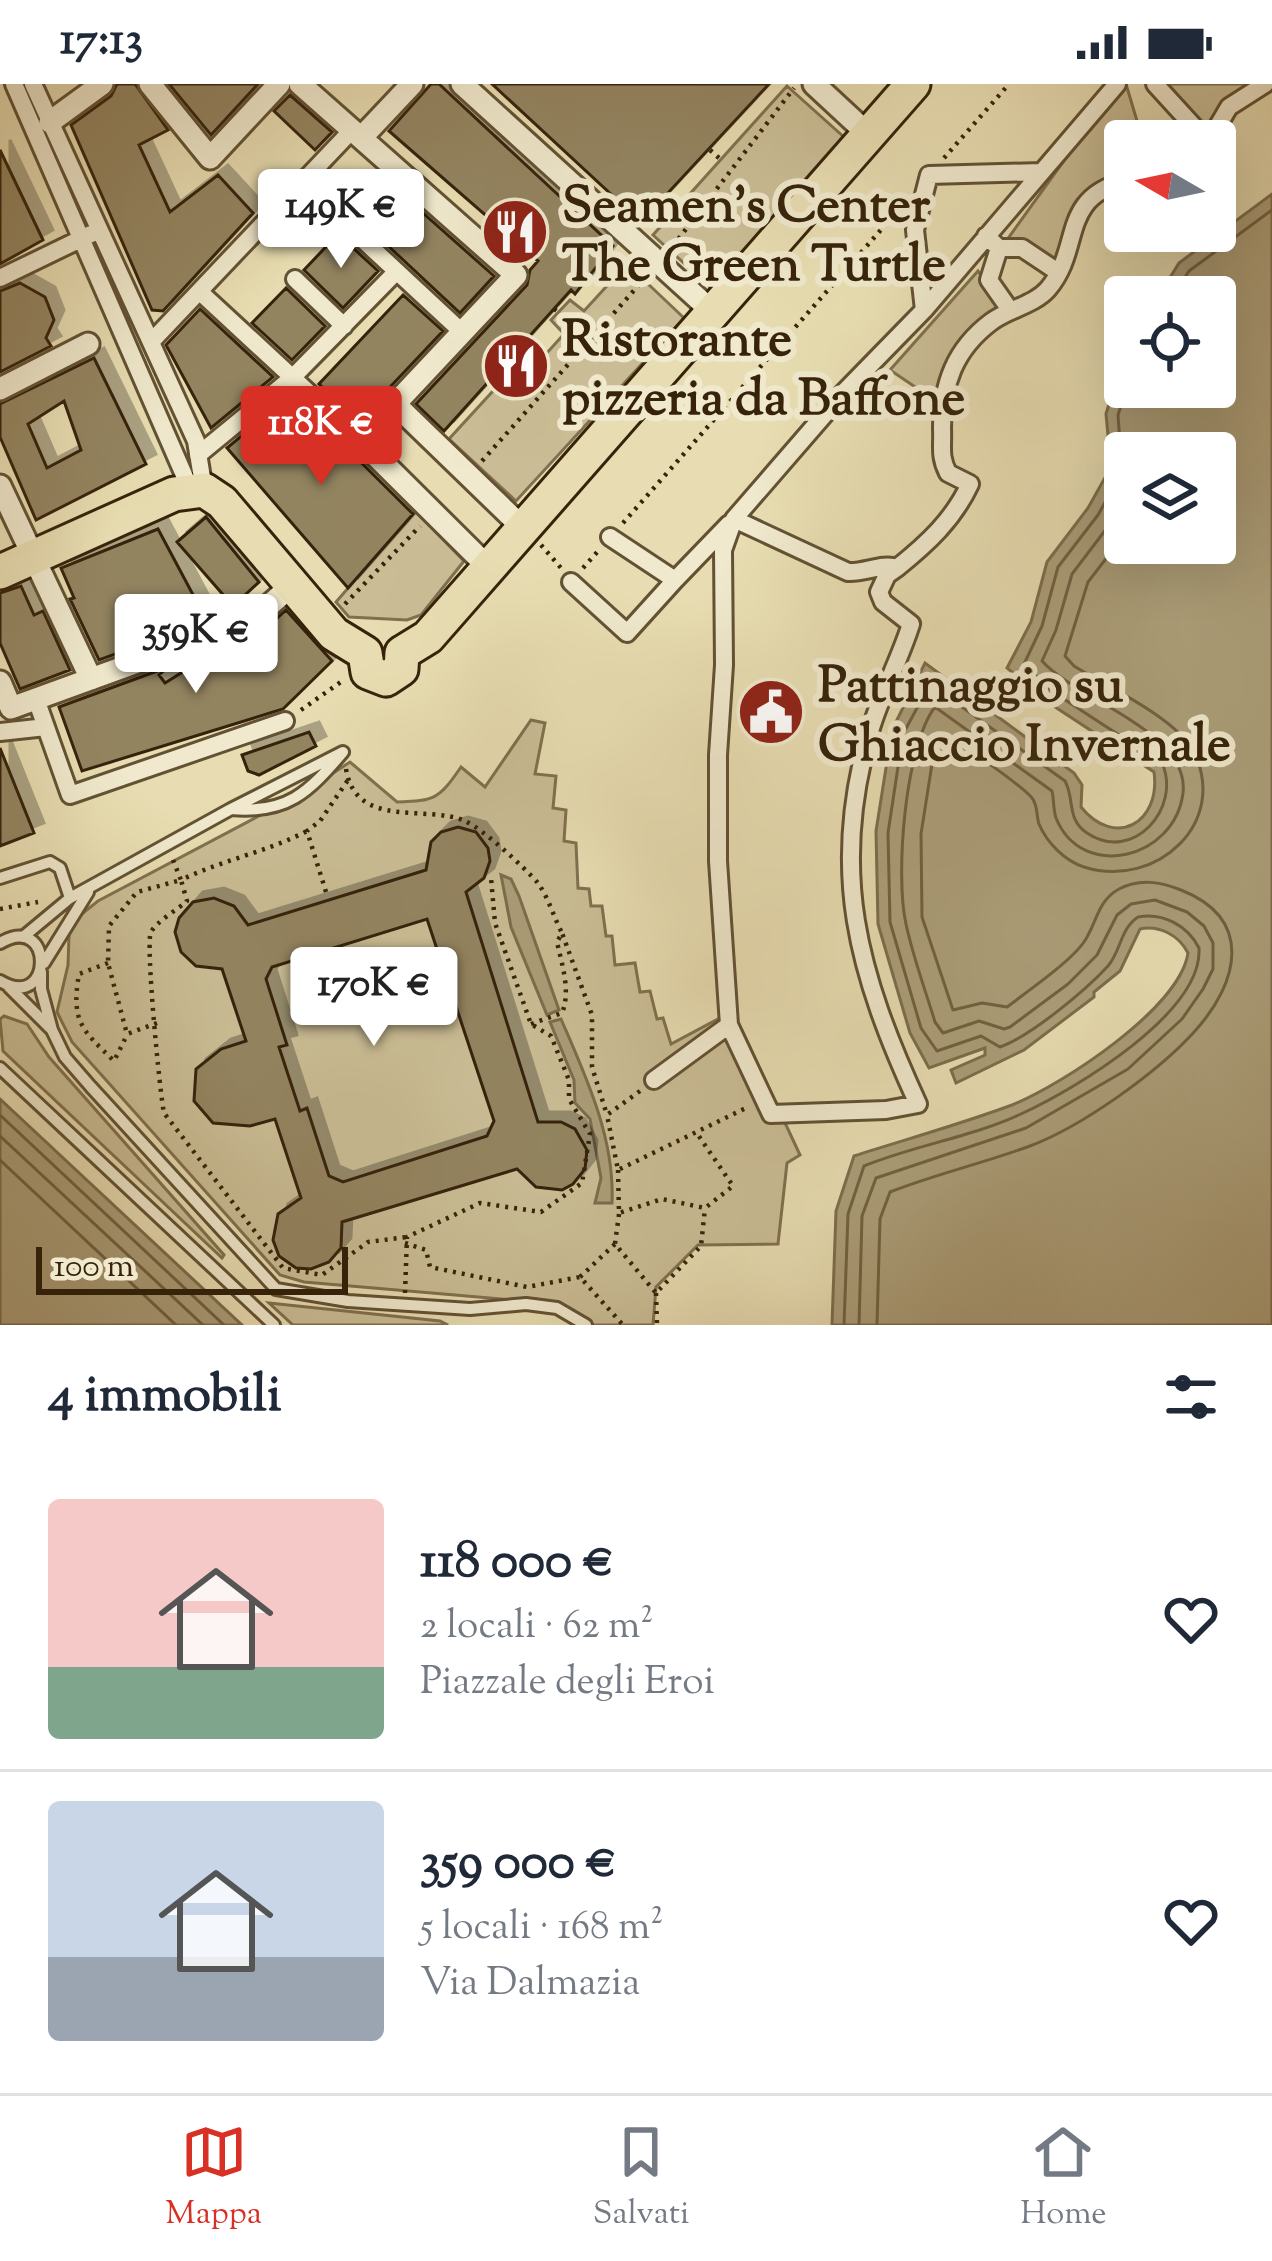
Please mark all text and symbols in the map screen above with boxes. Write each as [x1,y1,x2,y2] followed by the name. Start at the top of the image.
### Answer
[60,10,143,75] text: 17:13
[1104,120,1236,252] north arrow
[1104,120,1236,564] map controls
[243,169,439,271] pin: 149K €
[562,172,946,304] place label: Seamen's Center The Green Turtle
[285,180,397,236] text: 149K €
[480,197,550,267] restaurant icon: Seamen's Center The Green Turtle
[1104,276,1236,408] button: locate
[562,306,965,438] place label: Ristorante pizzeria da Baffone
[481,331,551,401] restaurant icon: Ristorante pizzeria da Baffone
[223,386,419,488] pin: 118K €
[268,397,374,453] text: 118K €
[1104,432,1236,564] button: layers
[98,594,294,696] pin: 359K €
[142,605,250,661] text: 359K €
[818,652,1231,784] place label: Pattinaggio su Ghiaccio Invernale
[736,677,806,747] public building icon: Pattinaggio su Ghiaccio Invernale
[276,947,472,1049] pin: 170K €
[317,958,431,1014] text: 170K €
[36,1241,348,1294] scale bar
[54,1244,134,1292] text: 100 m
[48,1361,281,1434] text: 4 immobili
[1158,1364,1224,1430] icon: filters
[420,1527,614,1600] text: 118 000 €
[144,1547,288,1691] icon: home
[1158,1586,1224,1652] icon: heart
[420,1600,653,1656] text: 2 locali · 62 m²
[420,1656,715,1712] text: Piazzale degli Eroi
[420,1828,617,1901] text: 359 000 €
[144,1849,288,1993] icon: home
[1158,1888,1224,1954] icon: heart
[420,1901,663,1957] text: 5 locali · 168 m²
[420,1957,640,2013] text: Via Dalmazia
[165,2119,262,2239] tab: Mappa
[593,2119,689,2239] tab: Salvati
[1020,2119,1107,2239] tab: Home

